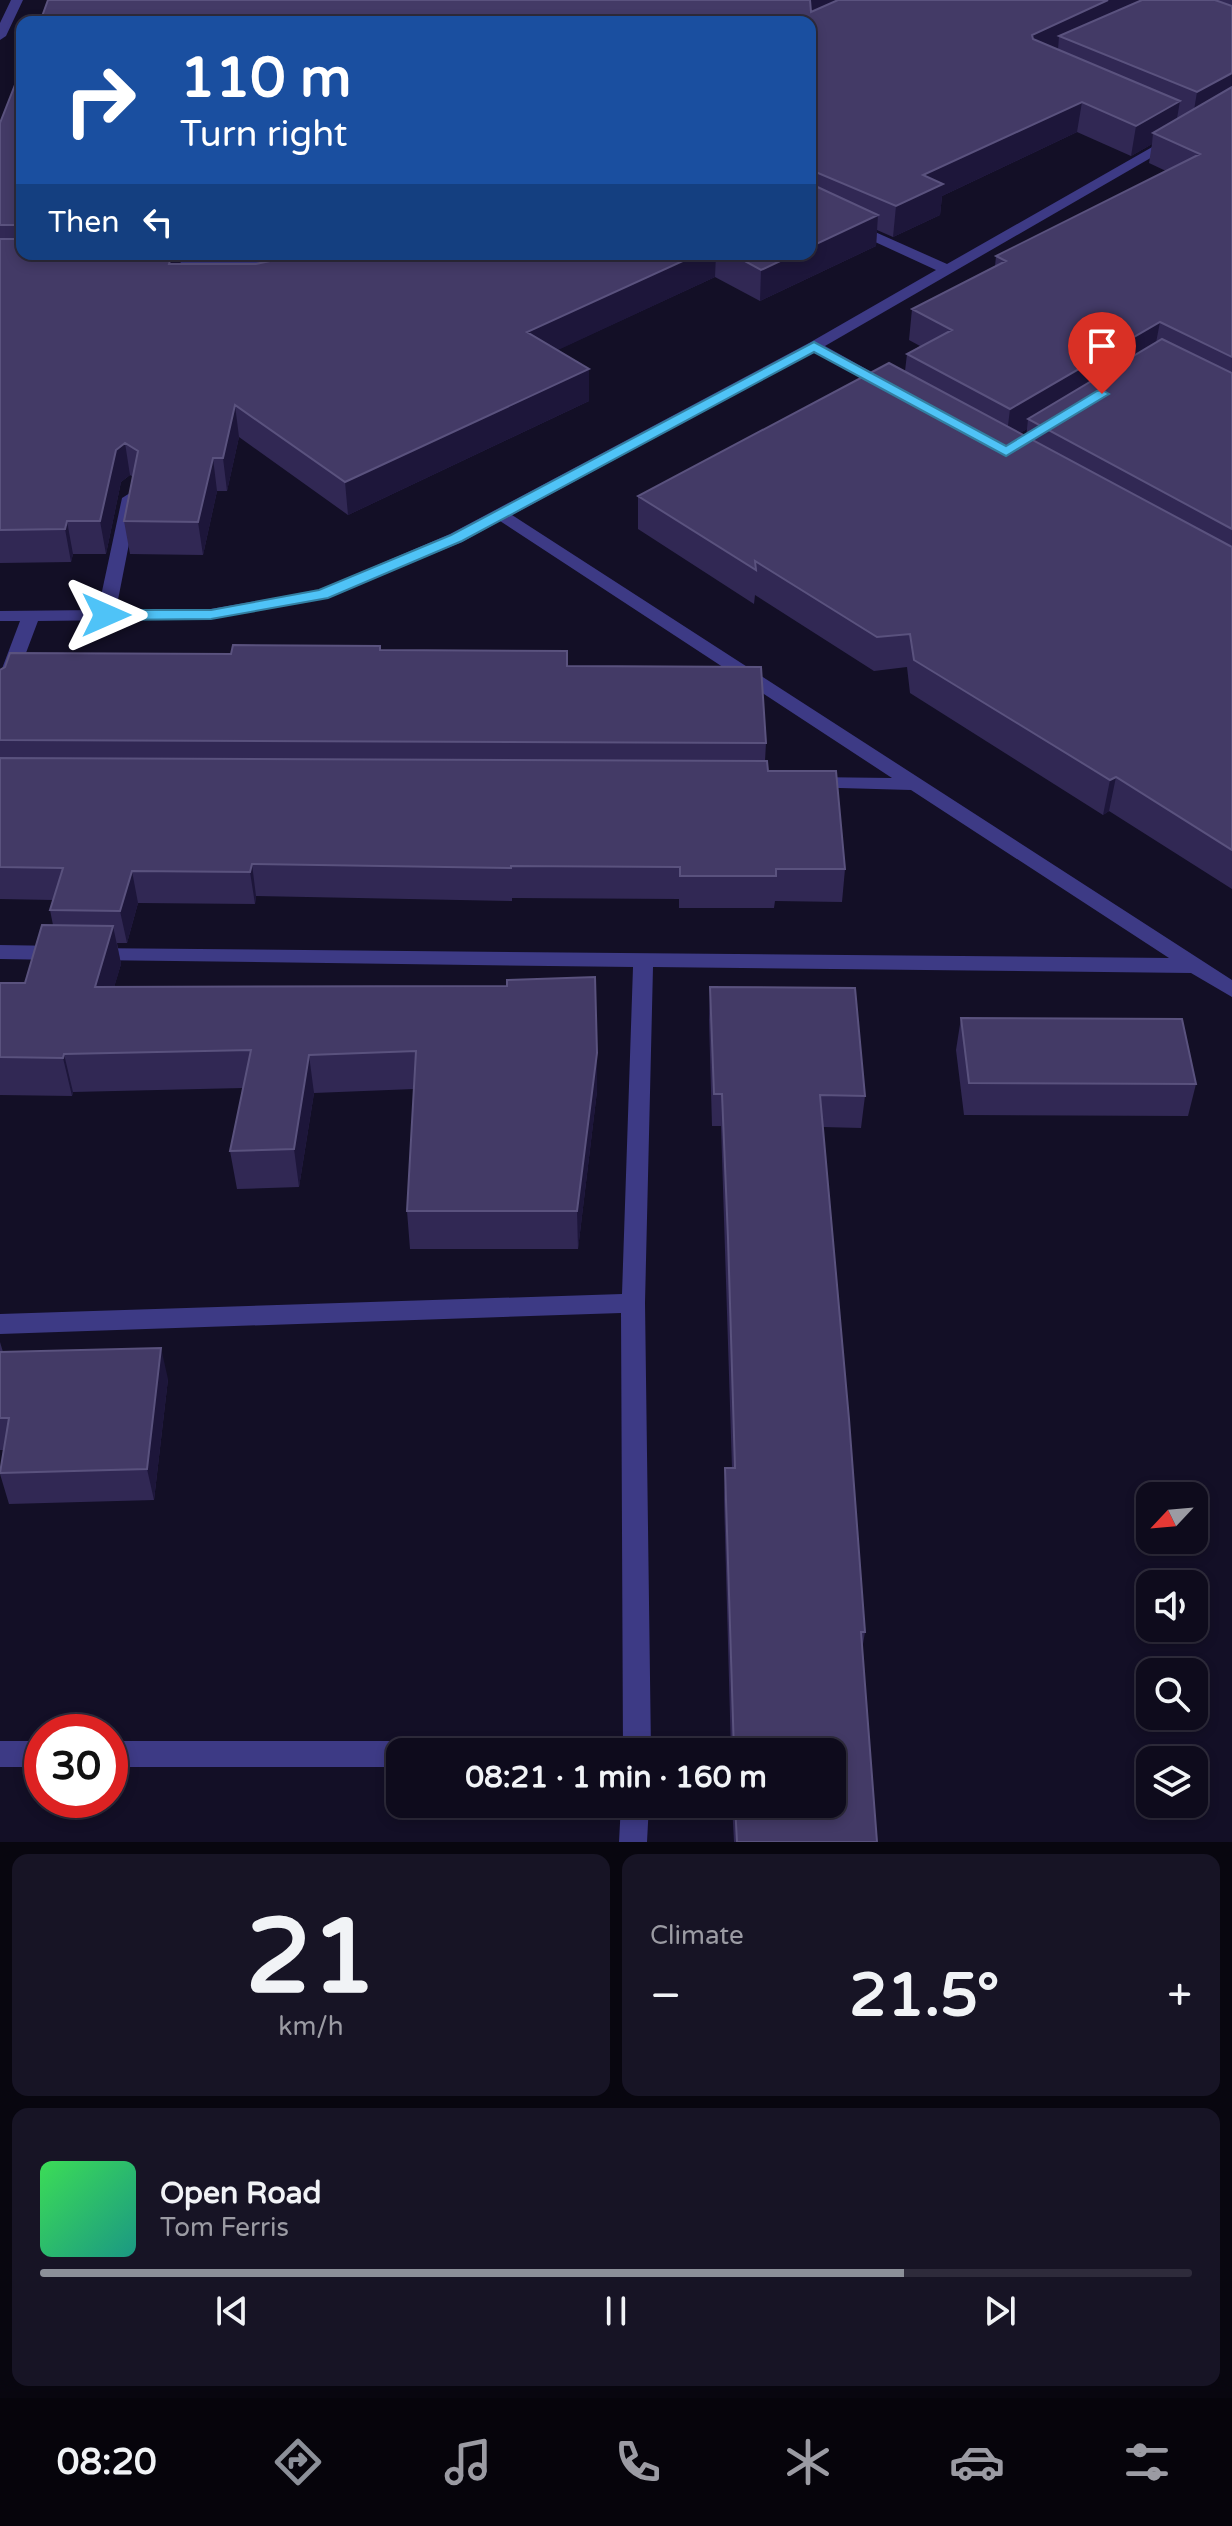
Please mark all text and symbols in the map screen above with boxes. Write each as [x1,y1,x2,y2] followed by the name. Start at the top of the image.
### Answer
[180,45,351,112] text: 110 m
[48,48,152,152] icon: right
[180,113,347,156] text: Turn right
[136,200,180,244] icon: left
[48,204,120,241] text: Then
[1068,312,1136,394] pin
[1080,324,1124,368] icon: arrive
[64,573,148,657] position arrow
[1136,1482,1208,1554] north arrow
[1136,1482,1208,1818] map controls
[1136,1570,1208,1642] button: sound
[1136,1658,1208,1730] button: search
[24,1714,128,1818] speed limit sign: 30
[1136,1746,1208,1818] button: layers
[465,1759,767,1796] text: 08:21 · 1 min · 160 m
[246,1896,376,2021] text: 21
[650,1920,744,1951] text: Climate
[849,1960,999,2032] text: 21.5°
[650,1970,681,2023] text: −
[1167,1970,1192,2023] text: +
[278,2011,344,2042] text: km/h
[160,2175,321,2212] text: Open Road
[160,2212,289,2243] text: Tom Ferris
[210,2289,254,2333] icon: previous
[594,2289,638,2333] icon: pause
[978,2289,1022,2333] icon: next
[270,2434,326,2490] icon: directions
[440,2434,496,2490] icon: music
[610,2434,666,2490] icon: phone
[780,2434,836,2490] icon: climate
[949,2434,1005,2490] icon: car
[1119,2434,1175,2490] icon: filters
[57,2441,157,2484] text: 08:20

